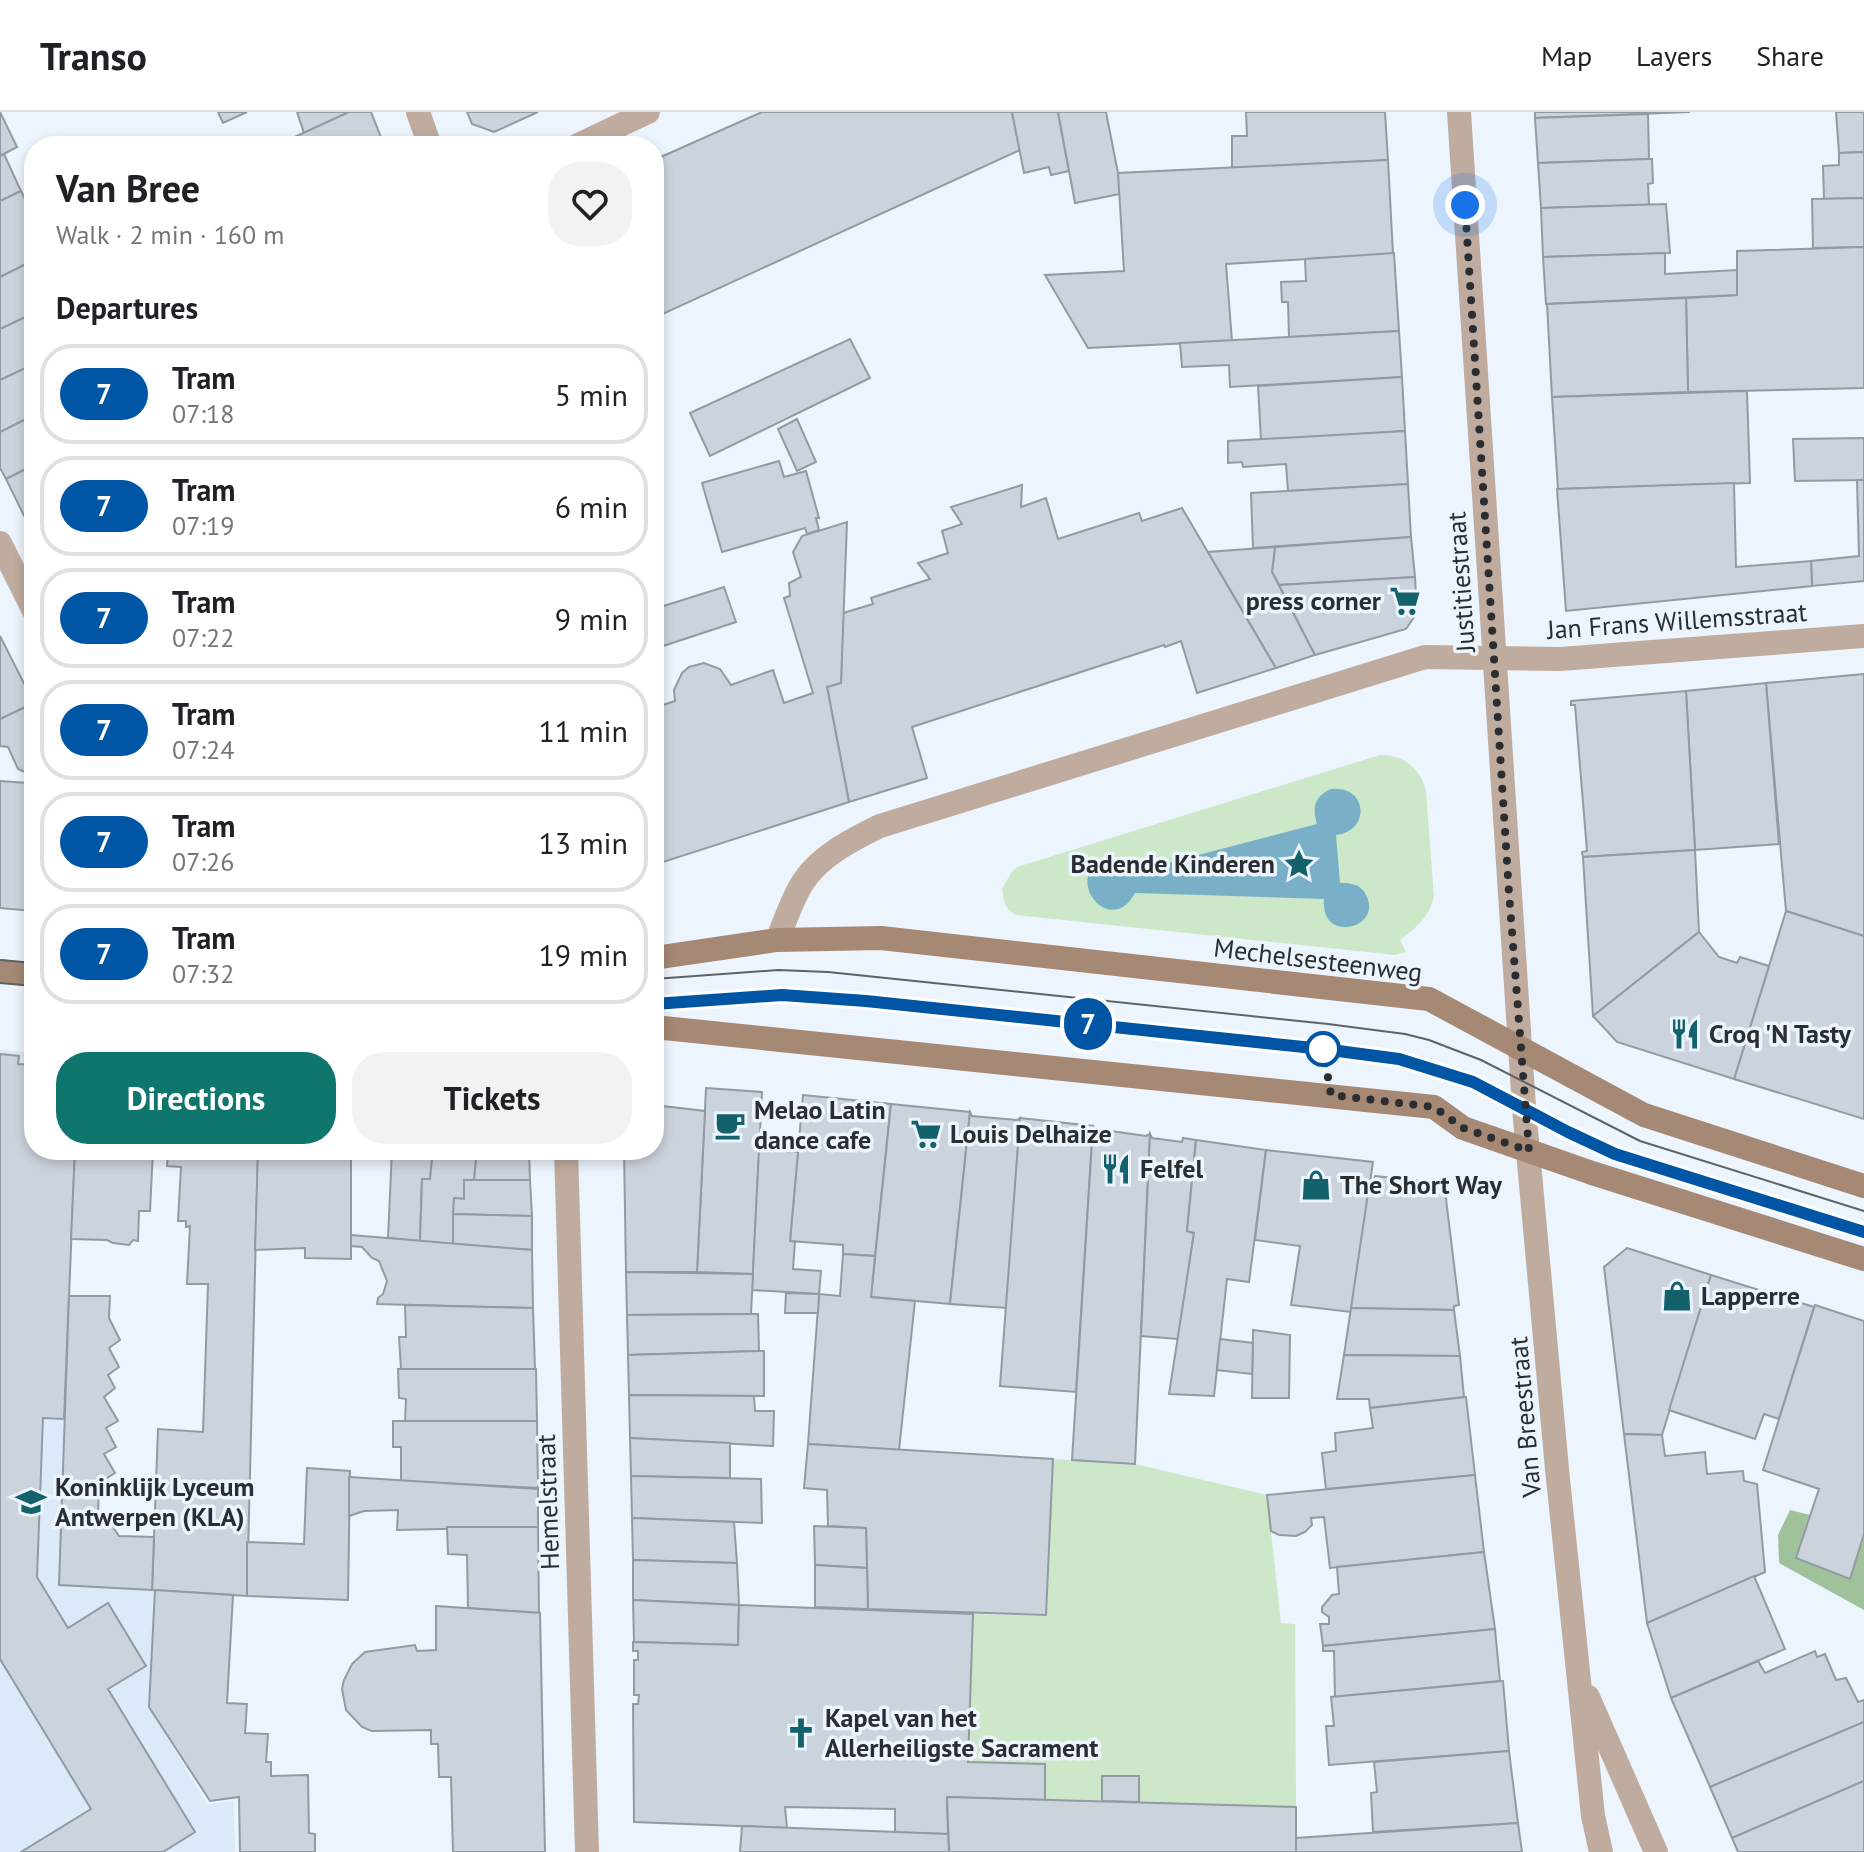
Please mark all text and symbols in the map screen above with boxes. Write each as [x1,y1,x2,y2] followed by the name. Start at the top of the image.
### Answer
[40,31,147,80] text: Transo
[1541,37,1592,74] text: Map
[1636,37,1712,74] text: Layers
[1756,37,1824,74] text: Share
[548,162,632,246] button: heart
[56,163,200,212] text: Van Bree
[1445,185,1485,225] your location
[56,218,284,251] text: Walk · 2 min · 160 m
[56,288,198,327] text: Departures
[172,358,235,397] text: Tram
[96,375,112,412] text: 7
[555,375,628,414] text: 5 min
[172,397,234,430] text: 07:18
[172,470,235,509] text: Tram
[96,487,112,524] text: 7
[555,487,628,526] text: 6 min
[172,509,234,542] text: 07:19
[1439,511,1482,654] street label: Justitiestraat
[172,582,235,621] text: Tram
[1246,584,1382,617] place label: press corner
[1388,584,1422,618] supermarket icon: press corner
[1545,595,1808,646] street label: Jan Frans Willemsstraat
[96,599,112,636] text: 7
[555,599,628,638] text: 9 min
[172,621,234,654] text: 07:22
[172,694,235,733] text: Tram
[96,711,112,748] text: 7
[538,711,628,750] text: 11 min
[172,733,234,766] text: 07:24
[172,806,235,845] text: Tram
[96,823,112,860] text: 7
[538,823,628,862] text: 13 min
[172,845,234,878] text: 07:26
[1071,847,1275,880] place label: Badende Kinderen
[1282,847,1316,881] place icon: Badende Kinderen
[172,918,235,957] text: Tram
[1212,930,1424,989] street label: Mechelsesteenweg
[96,935,112,972] text: 7
[538,935,628,974] text: 19 min
[172,957,234,990] text: 07:32
[1062,998,1114,1050] line badge: 7
[1080,1005,1096,1042] text: 7
[1668,1017,1702,1051] restaurant icon: Croq 'N Tasty
[1709,1017,1851,1050] place label: Croq 'N Tasty
[1306,1032,1340,1066] unlabelled marker
[56,1052,336,1144] button: Directions
[352,1052,632,1144] button: Tickets
[754,1093,886,1156] place label: Melao Latin dance cafe
[713,1108,747,1142] cafe icon: Melao Latin dance cafe
[909,1117,943,1151] supermarket icon: Louis Delhaize
[950,1117,1112,1150] place label: Louis Delhaize
[1099,1152,1133,1186] restaurant icon: Felfel
[1140,1152,1203,1185] place label: Felfel
[1299,1168,1333,1202] shop icon: The Short Way
[1340,1168,1503,1201] place label: The Short Way
[1660,1279,1694,1313] shop icon: Lapperre
[1701,1279,1800,1312] place label: Lapperre
[1501,1335,1548,1500] street label: Van Breestraat
[529,1433,566,1570] street label: Hemelstraat
[55,1470,254,1533] place label: Koninklijk Lyceum Antwerpen (KLA)
[14,1485,48,1519] school or university icon: Koninklijk Lyceum Antwerpen (KLA)
[825,1701,1098,1764] place label: Kapel van het Allerheiligste Sacrament
[784,1716,818,1750] church icon: Kapel van het Allerheiligste Sacrament

